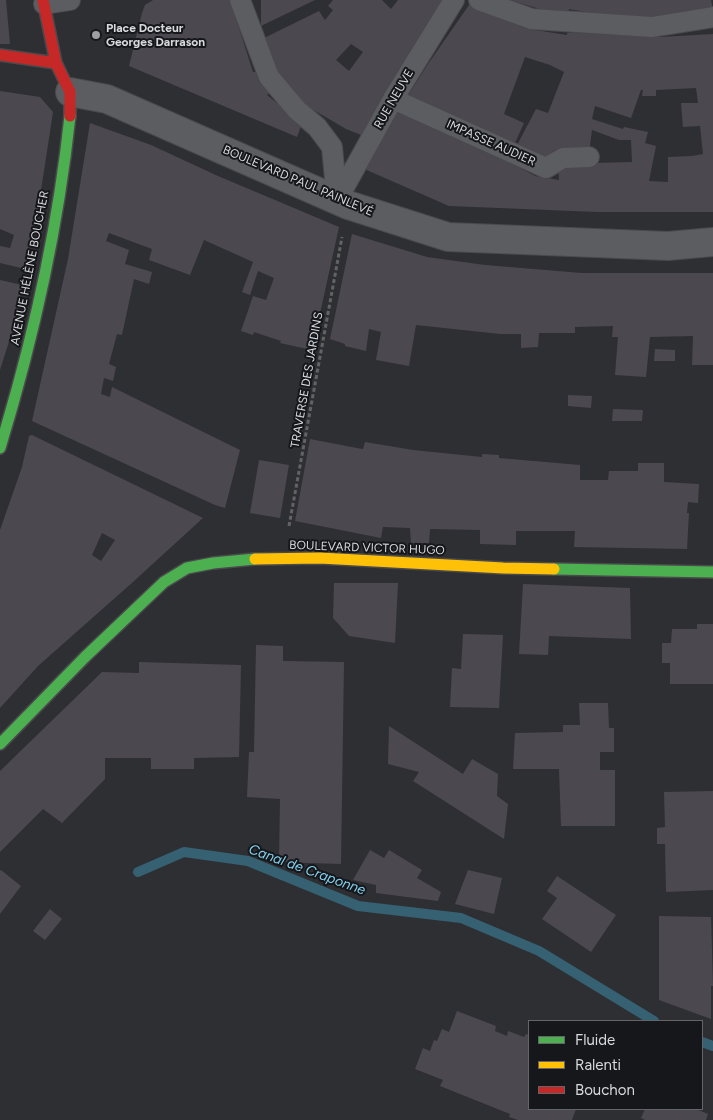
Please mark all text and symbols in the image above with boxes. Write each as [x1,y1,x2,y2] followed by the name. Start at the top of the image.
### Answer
[106,21,205,49] place label: Place Docteur Georges Darrason
[90,29,102,41] marker: Place Docteur Georges Darrason
[371,67,417,131] street label: RUE NEUVE
[444,117,538,169] street label: IMPASSE AUDIER
[221,143,375,219] street label: BOULEVARD PAUL PAINLEVÉ
[8,190,52,346] street label: AVENUE HÉLÈNE BOUCHER
[288,311,326,449] street label: TRAVERSE DES JARDINS
[289,538,445,558] street label: BOULEVARD VICTOR HUGO
[246,841,368,899] water label: Canal de Craponne
[528,1020,703,1110] legend
[575,1031,615,1049] text: Fluide
[575,1056,621,1074] text: Ralenti
[575,1081,635,1099] text: Bouchon

